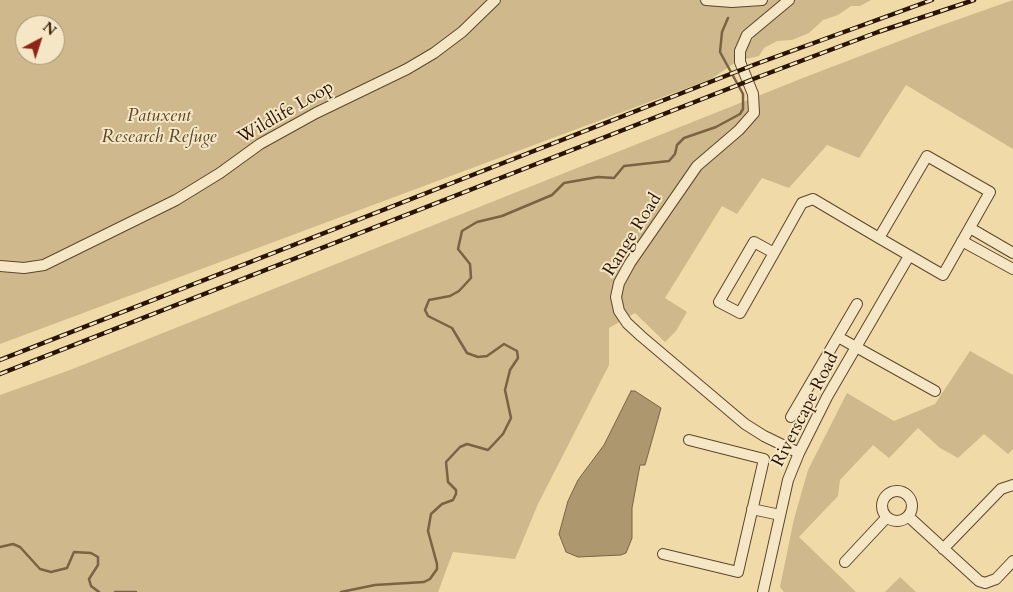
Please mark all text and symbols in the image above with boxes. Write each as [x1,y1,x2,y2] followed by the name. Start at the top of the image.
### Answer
[15,15,65,65] north arrow
[39,18,60,40] text: N
[234,77,338,149] street label: Wildlife Loop
[101,106,217,148] park label: Patuxent Research Refuge
[599,190,667,280] street label: Range Road
[768,349,844,471] street label: Riverscape Road

